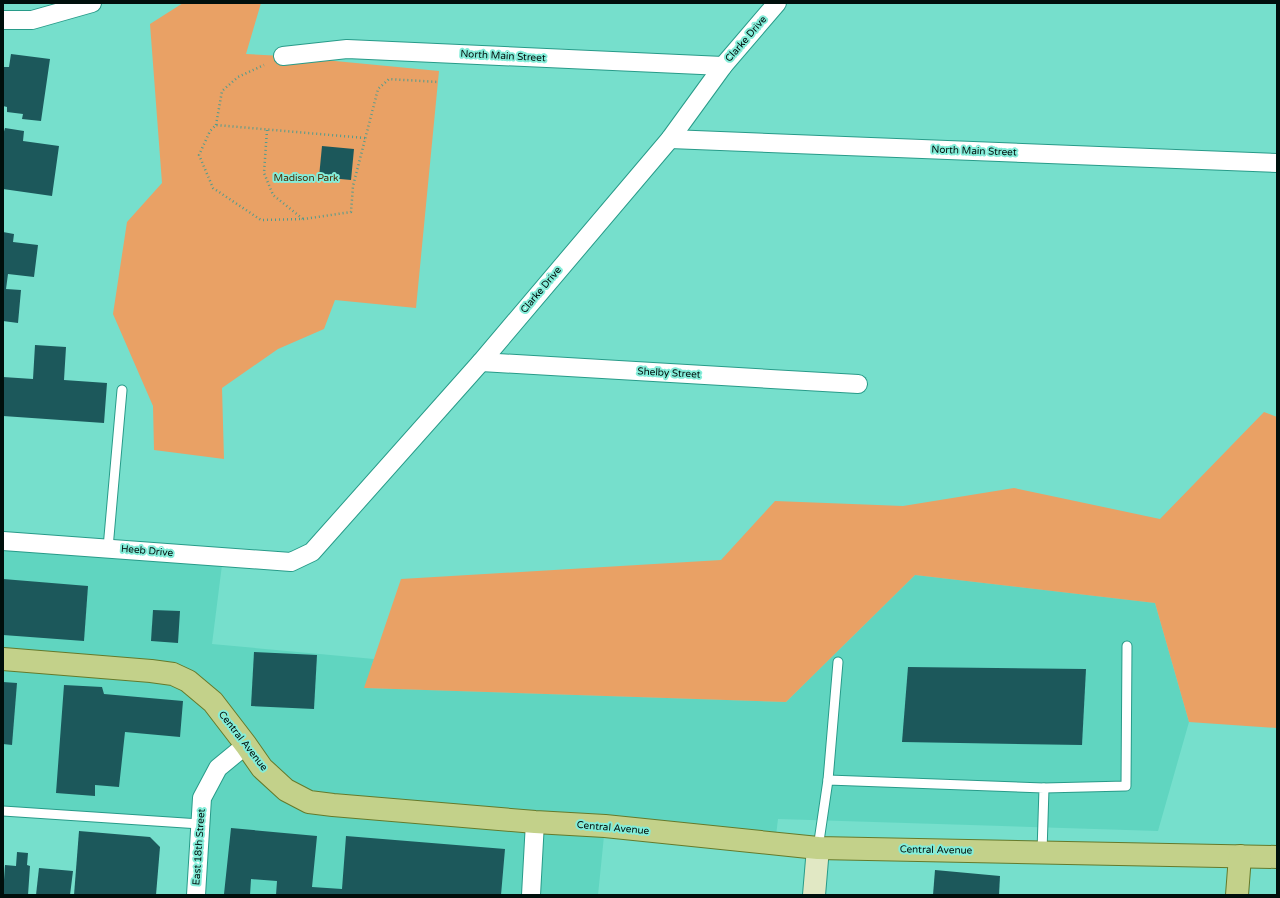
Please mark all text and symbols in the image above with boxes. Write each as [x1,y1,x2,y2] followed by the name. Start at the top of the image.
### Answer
[723,13,769,64] street label: Clarke Drive
[460,48,546,64] street label: North Main Street
[931,144,1017,158] street label: North Main Street
[273,172,339,184] park label: Madison Park
[518,264,564,316] street label: Clarke Drive
[637,365,701,381] street label: Shelby Street
[120,543,174,559] street label: Heeb Drive
[216,709,270,774] street label: Central Avenue
[190,808,208,886] street label: East 18th Street
[576,819,650,837] street label: Central Avenue
[900,843,973,857] street label: Central Avenue

